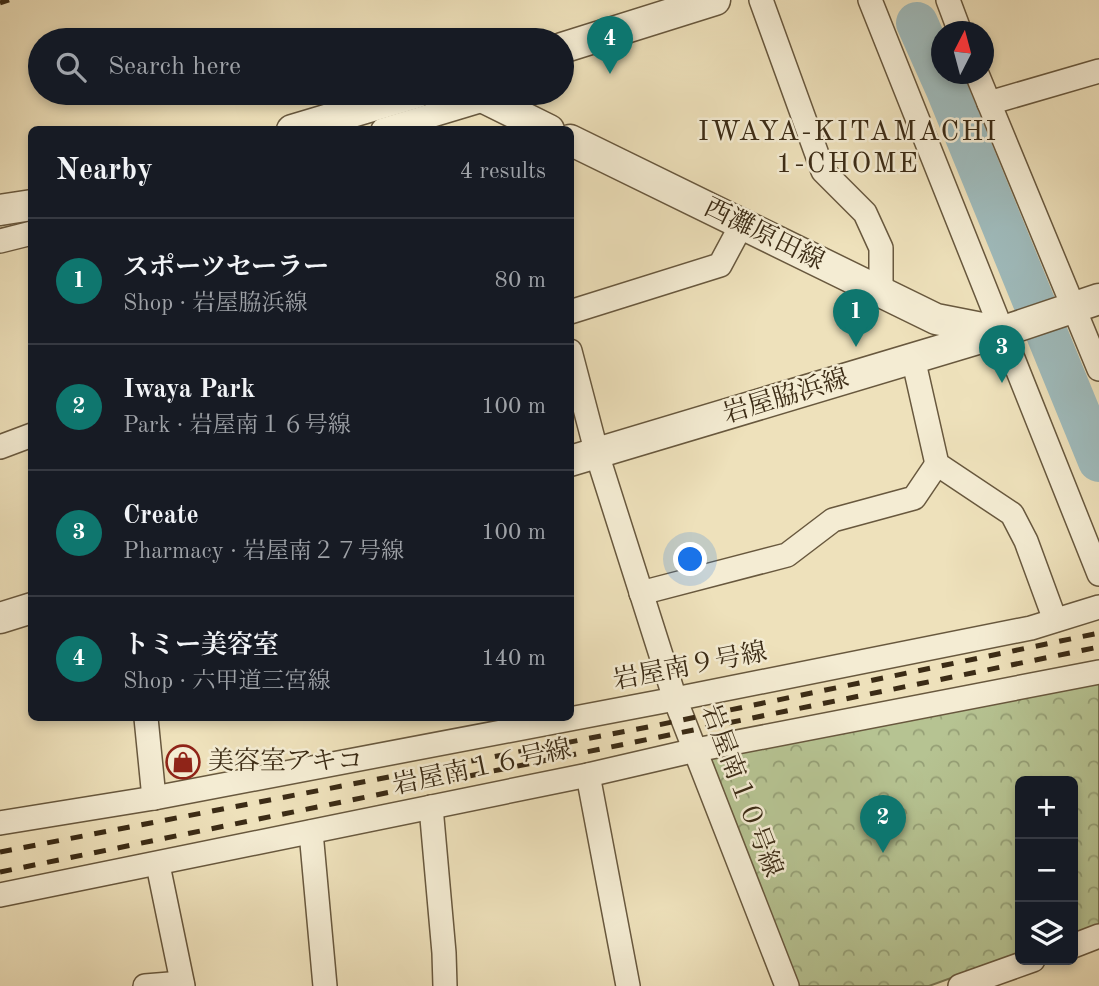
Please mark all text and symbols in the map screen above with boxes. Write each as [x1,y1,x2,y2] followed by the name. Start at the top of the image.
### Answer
[587,16,633,74] pin: 4
[931,21,994,84] north arrow
[28,28,574,105] search box
[52,48,90,86] icon: search
[108,54,241,80] text: Search here
[698,119,998,179] district label: IWAYA-KITAMACHI 1-CHOME
[56,156,153,186] text: Nearby
[460,160,546,183] text: 4 results
[700,193,829,275] street label: 西灘原田線
[123,255,329,281] text: スポーツセーラー
[72,269,86,292] text: 1
[495,269,546,292] text: 80 m
[833,289,879,347] pin: 1
[123,292,307,315] text: Shop · 岩屋脇浜線
[979,325,1025,383] pin: 3
[719,364,852,428] street label: 岩屋脇浜線
[123,377,255,403] text: Iwaya Park
[72,395,86,418] text: 2
[481,395,546,418] text: 100 m
[123,414,351,437] text: Park · 岩屋南１６号線
[123,503,199,529] text: Create
[72,521,86,544] text: 3
[481,521,546,544] text: 100 m
[123,540,404,563] text: Pharmacy · 岩屋南２７号線
[673,542,707,576] your location
[123,633,279,659] text: トミー美容室
[611,637,769,695] street label: 岩屋南９号線
[72,647,86,670] text: 4
[481,647,546,670] text: 140 m
[123,670,330,693] text: Shop · 六甲道三宮線
[696,701,788,881] street label: 岩屋南１０号線
[390,734,574,800] street label: 岩屋南１６号線
[164,743,202,781] shop icon: 美容室アキコ
[208,747,363,775] place label: 美容室アキコ
[1015,776,1078,965] map controls
[1015,776,1078,839] button: +
[860,795,906,853] pin: 2
[1015,839,1078,902] button: −
[1015,902,1078,965] button: layers

